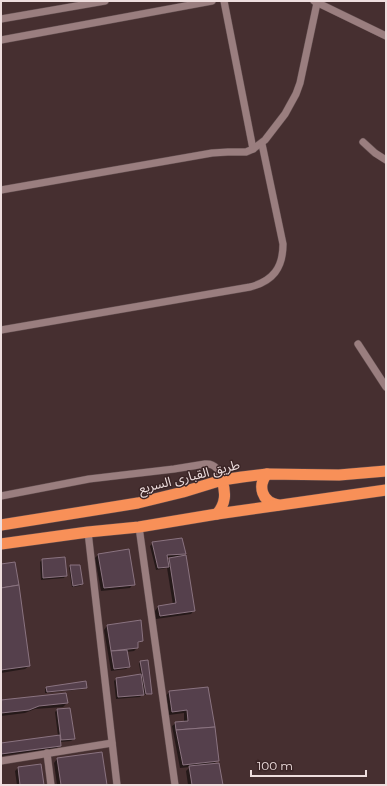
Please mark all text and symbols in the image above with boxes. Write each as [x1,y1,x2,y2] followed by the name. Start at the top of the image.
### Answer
[137,456,242,499] street label: طريق القبارى السريع
[251,752,366,778] scale bar
[257,758,293,773] text: 100 m

